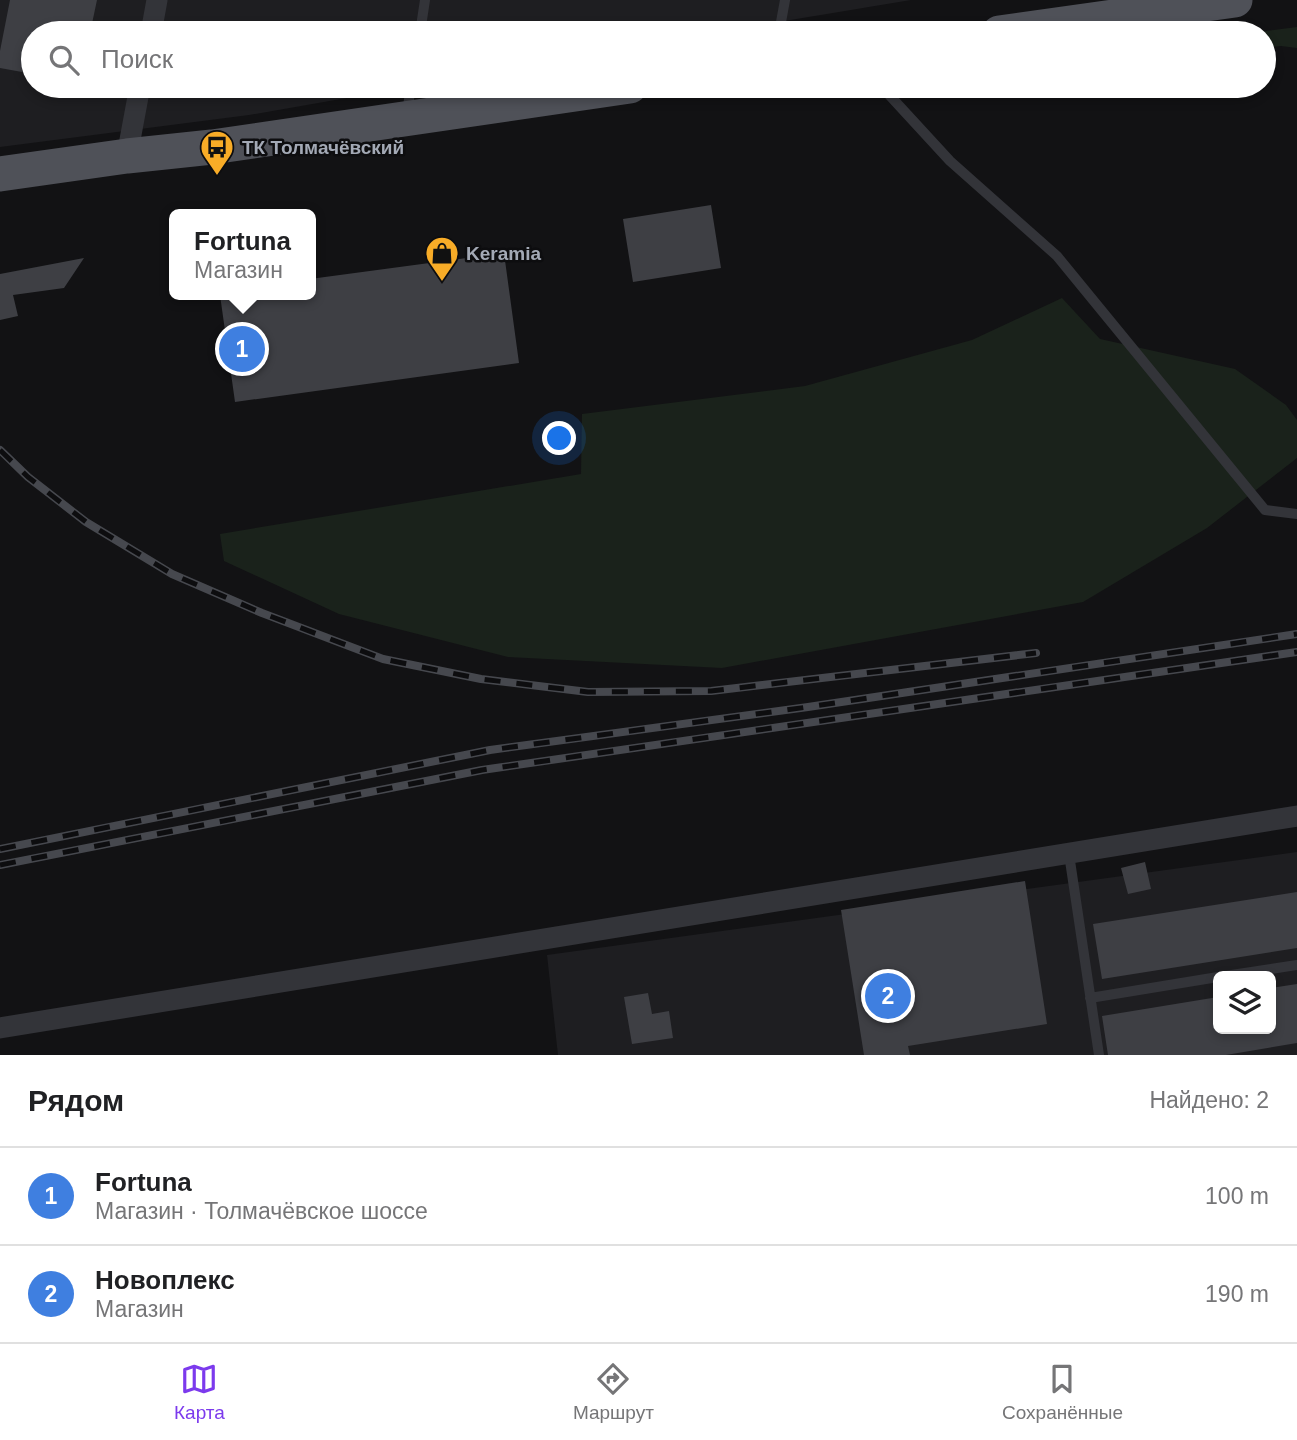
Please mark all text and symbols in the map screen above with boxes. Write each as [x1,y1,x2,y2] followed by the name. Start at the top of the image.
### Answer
[21,21,1276,98] search box
[45,41,83,79] icon: search
[101,44,173,74] text: Поиск
[198,128,236,177] bus stop icon: ТК Толмачёвский
[242,137,404,158] place label: ТК Толмачёвский
[169,209,316,300] popup
[194,226,291,256] text: Fortuna
[423,234,461,283] shop icon: Keramia
[466,243,541,264] place label: Keramia
[194,257,283,283] text: Магазин
[219,323,265,375] pin: 1
[542,421,576,455] your location
[865,970,911,1022] pin: 2
[1213,971,1276,1034] map controls
[1213,971,1276,1034] button: layers
[28,1084,124,1117] text: Рядом
[1149,1087,1269,1113] text: Найдено: 2
[95,1167,192,1197] text: Fortuna
[45,1183,57,1209] text: 1
[1205,1183,1269,1209] text: 100 m
[95,1198,428,1224] text: Магазин · Толмачёвское шоссе
[95,1265,235,1295] text: Новоплекс
[45,1281,57,1307] text: 2
[1205,1281,1269,1307] text: 190 m
[95,1296,184,1322] text: Магазин
[174,1360,225,1424] tab: Карта
[573,1360,654,1424] tab: Маршрут
[1002,1360,1123,1424] tab: Сохранённые

